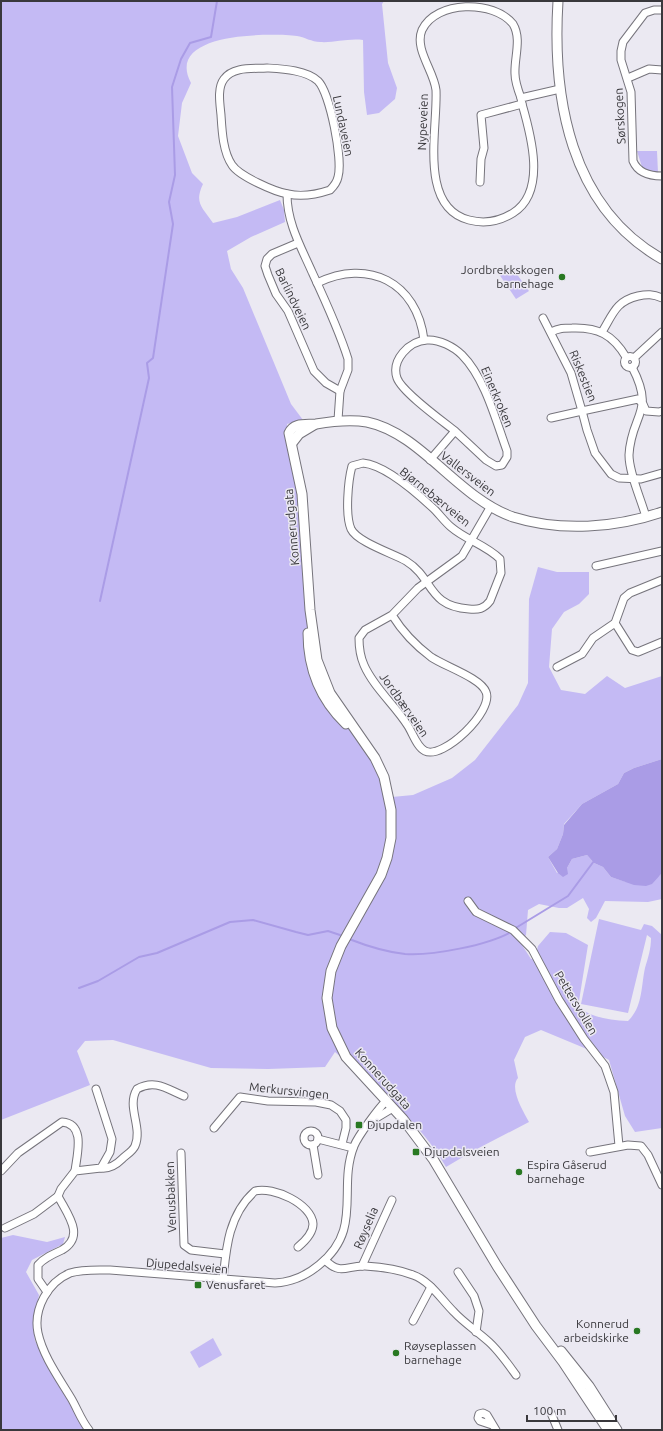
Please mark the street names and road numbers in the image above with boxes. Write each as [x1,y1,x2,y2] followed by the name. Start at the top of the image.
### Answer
[612,88,627,144] street label: Sørskogen
[415,93,430,151] street label: Nypeveien
[331,94,356,157] street label: Lundaveien
[273,266,314,332] street label: Barlindveien
[567,348,600,403] street label: Riskestien
[479,365,516,429] street label: Einerkroken
[438,449,498,498] street label: Vallersveien
[398,464,473,529] street label: Bjørnebærveien
[282,488,301,566] street label: Konnerudgata
[377,670,431,739] street label: Jordbærveien
[552,969,601,1037] street label: Pettersvollen
[353,1046,414,1112] street label: Konnerudgata
[248,1080,330,1101] street label: Merkursvingen
[163,1161,178,1233] street label: Venusbakken
[351,1205,380,1251] street label: Røyselia
[145,1255,229,1276] street label: Djupedalsveien

